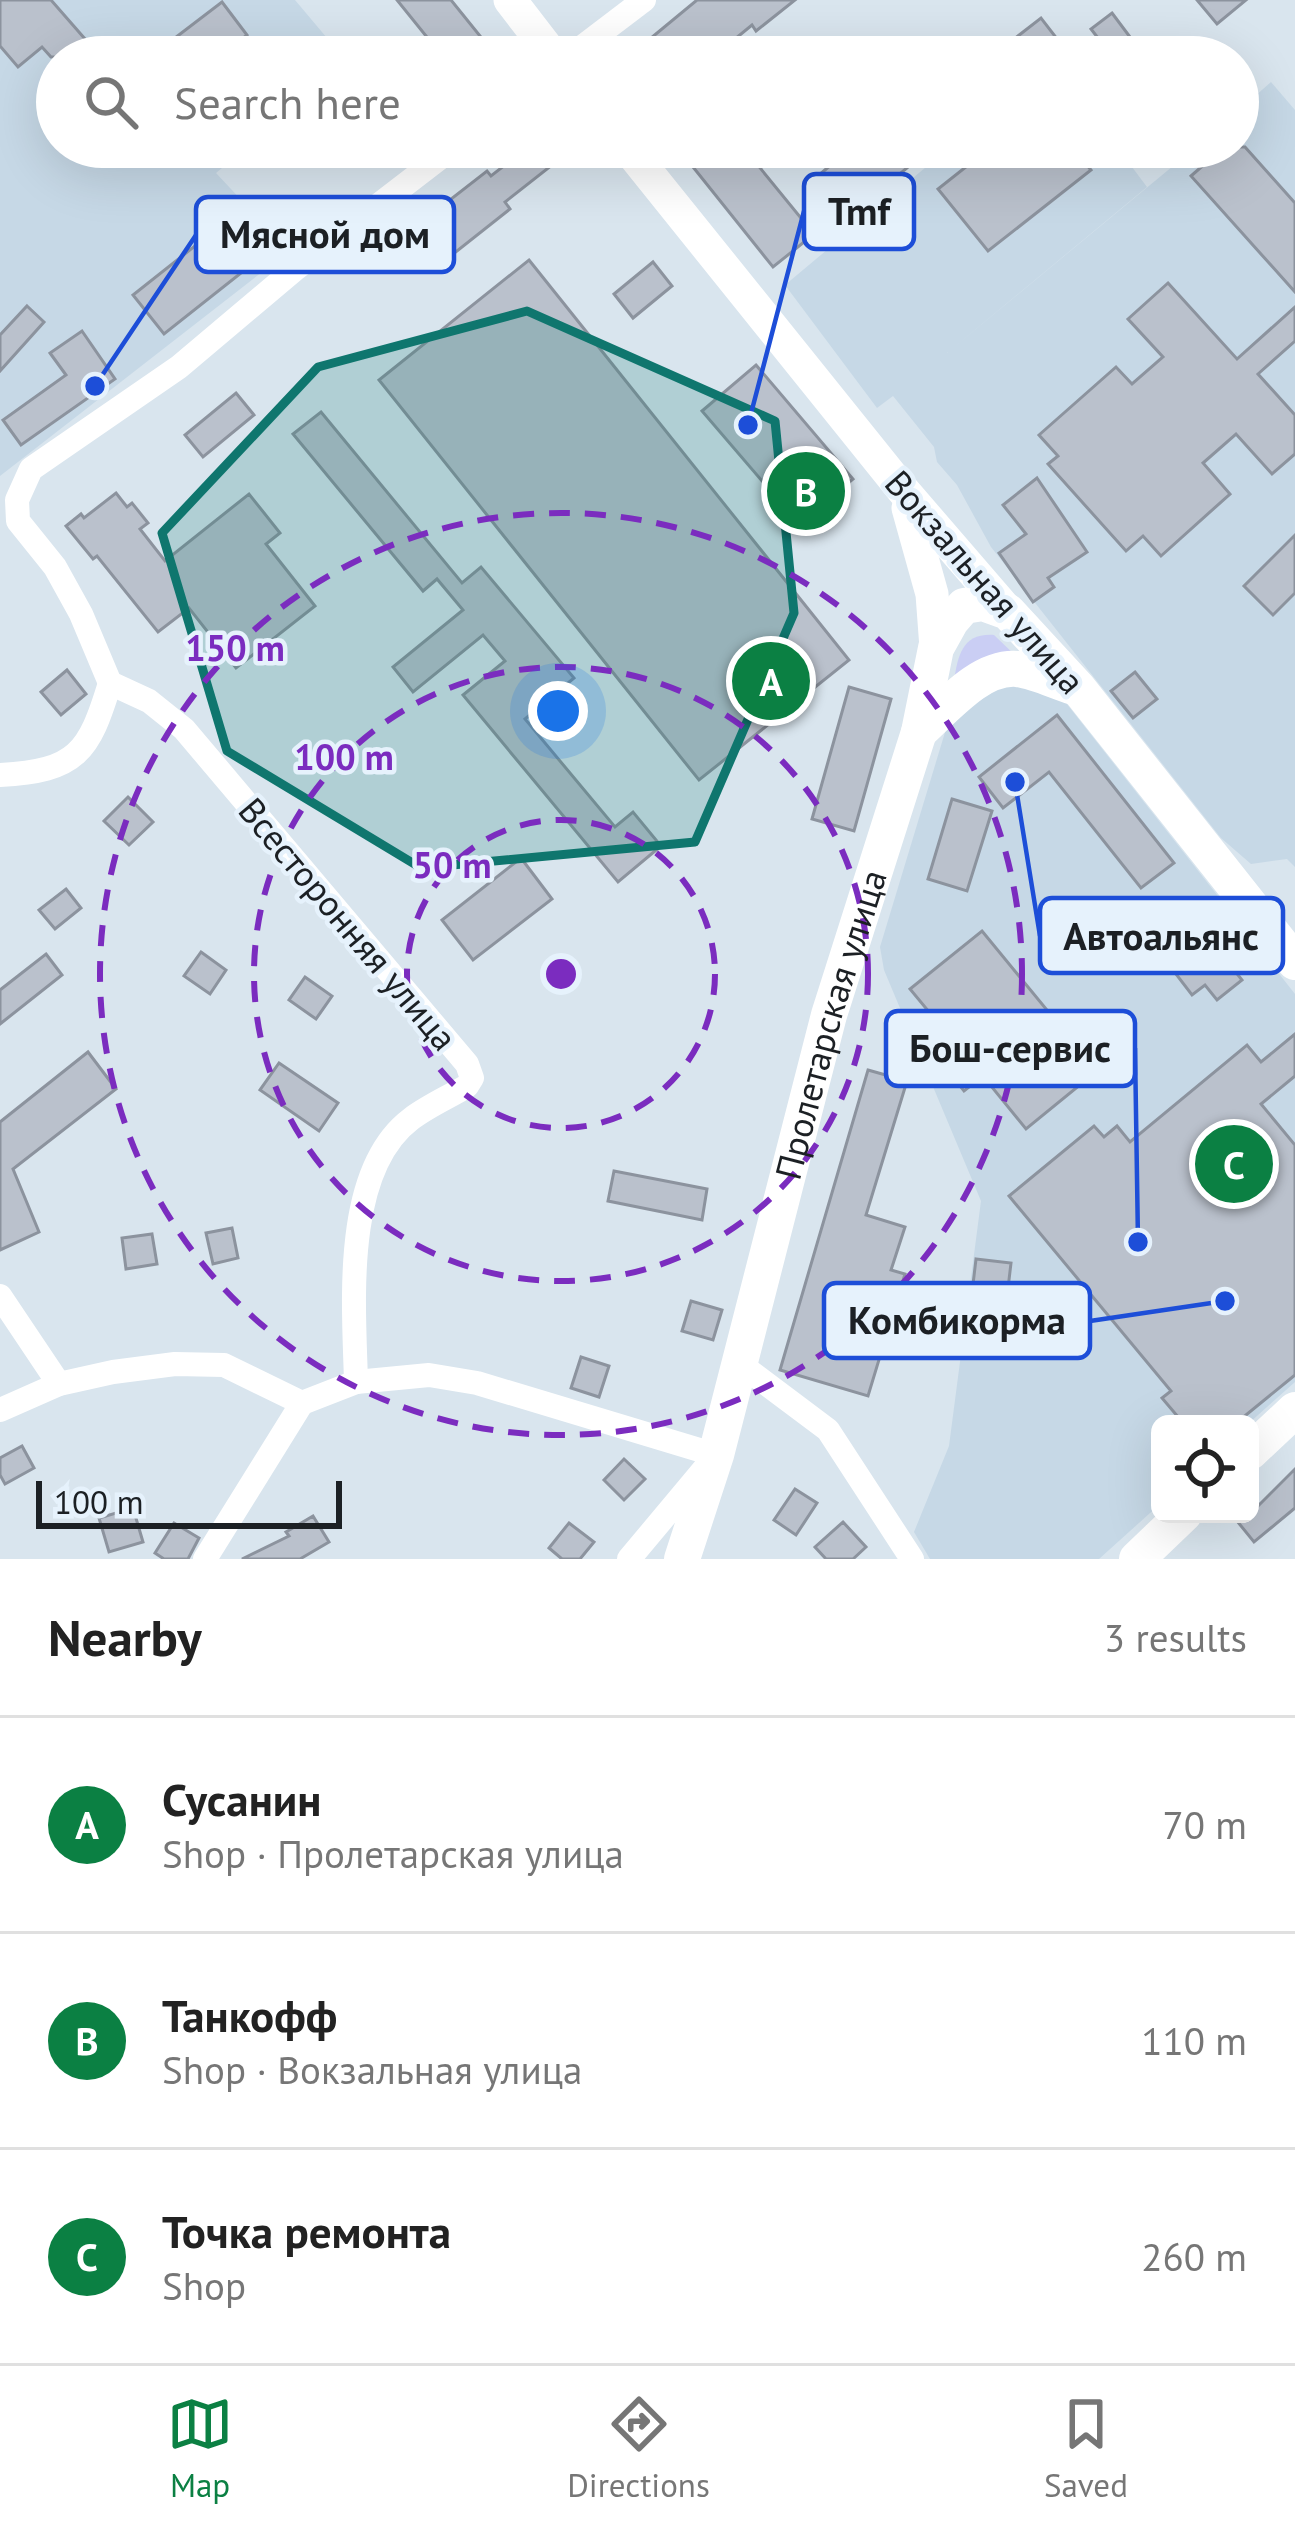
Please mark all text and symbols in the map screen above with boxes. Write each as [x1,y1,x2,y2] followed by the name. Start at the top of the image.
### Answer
[36,36,1259,168] search box
[78,69,144,135] icon: search
[174,73,401,131] text: Search here
[804,174,914,249] callout: Tmf
[828,185,892,236] text: Tmf
[196,197,454,272] callout: Мясной дом
[220,208,430,259] text: Мясной дом
[767,446,845,536] pin: B
[875,460,1096,703] street label: Вокзальная улица
[185,624,285,671] text: 150 m
[732,636,810,726] pin: A
[528,681,588,741] your location
[294,733,394,780] text: 100 m
[229,787,468,1060] street label: Всесторонняя улица
[413,841,491,888] text: 50 m
[764,863,897,1184] street label: Пролетарская улица
[1040,898,1283,973] callout: Автоальянс
[1063,910,1259,961] text: Автоальянс
[540,953,582,995] centre of rings
[886,1011,1135,1086] callout: Бош-сервис
[909,1022,1111,1073] text: Бош-сервис
[1195,1119,1273,1209] pin: C
[824,1283,1090,1358] callout: Комбикорма
[848,1294,1066,1345] text: Комбикорма
[1151,1415,1259,1523] map controls
[1151,1415,1259,1523] button: locate
[36,1475,342,1528] scale bar
[54,1480,144,1523] text: 100 m
[48,1604,202,1670] text: Nearby
[1104,1612,1247,1663] text: 3 results
[162,1770,321,1828] text: Сусанин
[75,1799,99,1850] text: A
[1162,1799,1247,1850] text: 70 m
[162,1828,624,1879] text: Shop · Пролетарская улица
[162,1986,337,2044] text: Танкофф
[75,2015,99,2066] text: B
[1141,2015,1247,2066] text: 110 m
[162,2044,582,2095] text: Shop · Вокзальная улица
[162,2202,451,2260] text: Точка ремонта
[76,2231,98,2282] text: C
[1141,2231,1247,2282] text: 260 m
[162,2260,246,2311] text: Shop
[167,2391,233,2506] tab: Map
[567,2391,710,2506] tab: Directions
[1044,2391,1128,2506] tab: Saved

